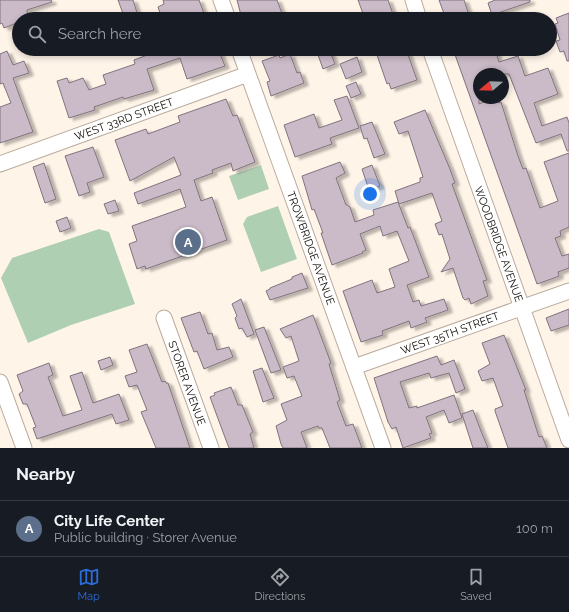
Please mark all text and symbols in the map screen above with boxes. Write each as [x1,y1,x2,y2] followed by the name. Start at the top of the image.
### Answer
[12,12,557,56] search box
[26,23,48,45] icon: search
[58,25,141,43] text: Search here
[473,68,509,104] north arrow
[73,95,176,143] street label: WEST 33RD STREET
[360,184,380,204] your location
[472,185,526,304] street label: WOODBRIDGE AVENUE
[284,190,337,307] street label: TROWBRIDGE AVENUE
[175,227,201,257] pin: A
[399,310,501,357] street label: WEST 35TH STREET
[165,339,208,428] street label: STORER AVENUE
[16,464,75,484] text: Nearby
[54,512,165,530] text: City Life Center
[25,521,33,536] text: A
[516,521,553,536] text: 100 m
[54,530,237,545] text: Public building · Storer Avenue
[77,566,100,603] tab: Map
[255,566,305,603] tab: Directions
[460,566,492,603] tab: Saved

